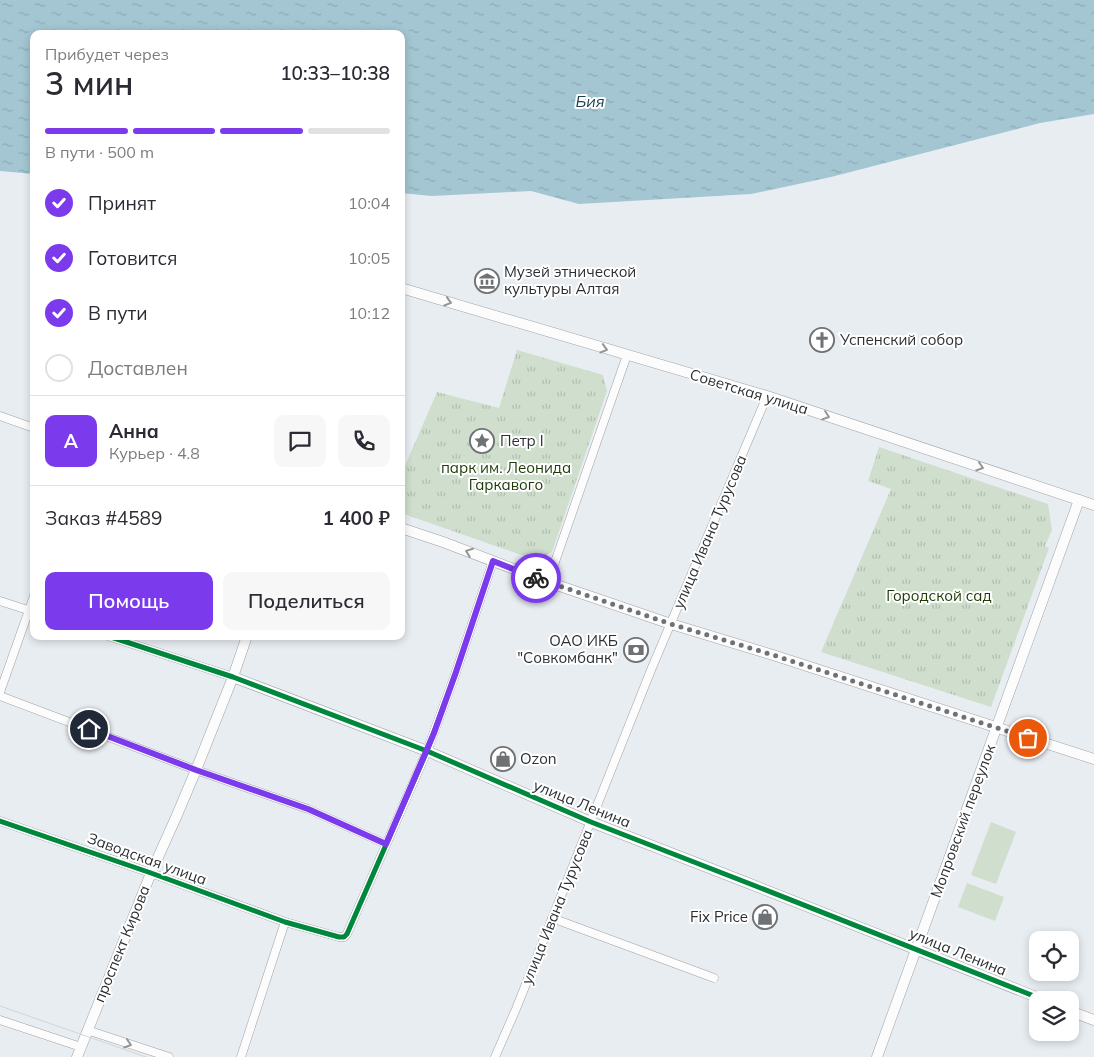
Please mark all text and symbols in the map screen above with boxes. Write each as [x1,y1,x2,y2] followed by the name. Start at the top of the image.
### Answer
[45,44,169,64] text: Прибудет через
[280,61,390,85] text: 10:33–10:38
[45,63,133,103] text: 3 мин
[575,91,605,111] water label: Бия
[45,142,154,162] text: В пути · 500 m
[45,189,73,217] icon: check
[88,191,156,215] text: Принят
[348,193,390,213] text: 10:04
[45,244,73,272] icon: check
[88,246,178,270] text: Готовится
[348,248,390,268] text: 10:05
[504,262,636,298] place label: Музей этнической культуры Алтая
[474,268,500,294] museum icon: Музей этнической культуры Алтая
[443,297,452,307] one-way arrow
[45,299,73,327] icon: check
[88,301,147,325] text: В пути
[348,303,390,323] text: 10:12
[809,327,835,353] church icon: Успенский собор
[839,330,963,349] place label: Успенский собор
[599,343,607,353] one-way arrow
[88,356,188,380] text: Доставлен
[688,364,811,419] street label: Советская улица
[821,410,830,420] one-way arrow
[274,415,326,467] button: chat
[338,415,390,467] button: phone
[109,419,159,443] text: Анна
[469,428,495,454] place icon: Петр I
[64,429,78,453] text: А
[500,431,544,450] place label: Петр I
[109,443,200,463] text: Курьер · 4.8
[668,452,751,612] street label: улица Ивана Турусова
[441,458,571,494] park label: парк им. Леонида Гаркавого
[976,462,984,472] one-way arrow
[45,506,162,530] text: Заказ #4589
[323,506,390,530] text: 1 400 ₽
[465,548,474,558] one-way arrow
[511,553,561,603] courier
[522,564,550,592] icon: bike
[45,572,213,630] button: Помощь
[223,572,390,630] button: Поделиться
[886,586,992,605] park label: Городской сад
[517,631,618,667] place label: ОАО ИКБ "Совкомбанк"
[623,637,649,663] bank icon: ОАО ИКБ "Совкомбанк"
[68,708,110,750] pin
[75,715,103,743] icon: home
[1007,717,1049,759] pin
[1014,724,1042,752] icon: bag
[926,741,999,900] street label: Мопровский переулок
[490,746,516,772] shop icon: Ozon
[520,749,557,768] place label: Ozon
[531,775,634,832] street label: улица Ленина
[517,827,596,987] street label: улица Ивана Турусова
[85,828,210,889] street label: Заводская улица
[89,883,154,1005] street label: проспект Кирова
[752,904,778,930] shop icon: Fix Price
[690,907,748,926] place label: Fix Price
[907,923,1010,980] street label: улица Ленина
[1029,931,1079,1041] map controls
[1029,931,1079,981] button: locate
[1029,991,1079,1041] button: layers
[124,1038,132,1048] one-way arrow

